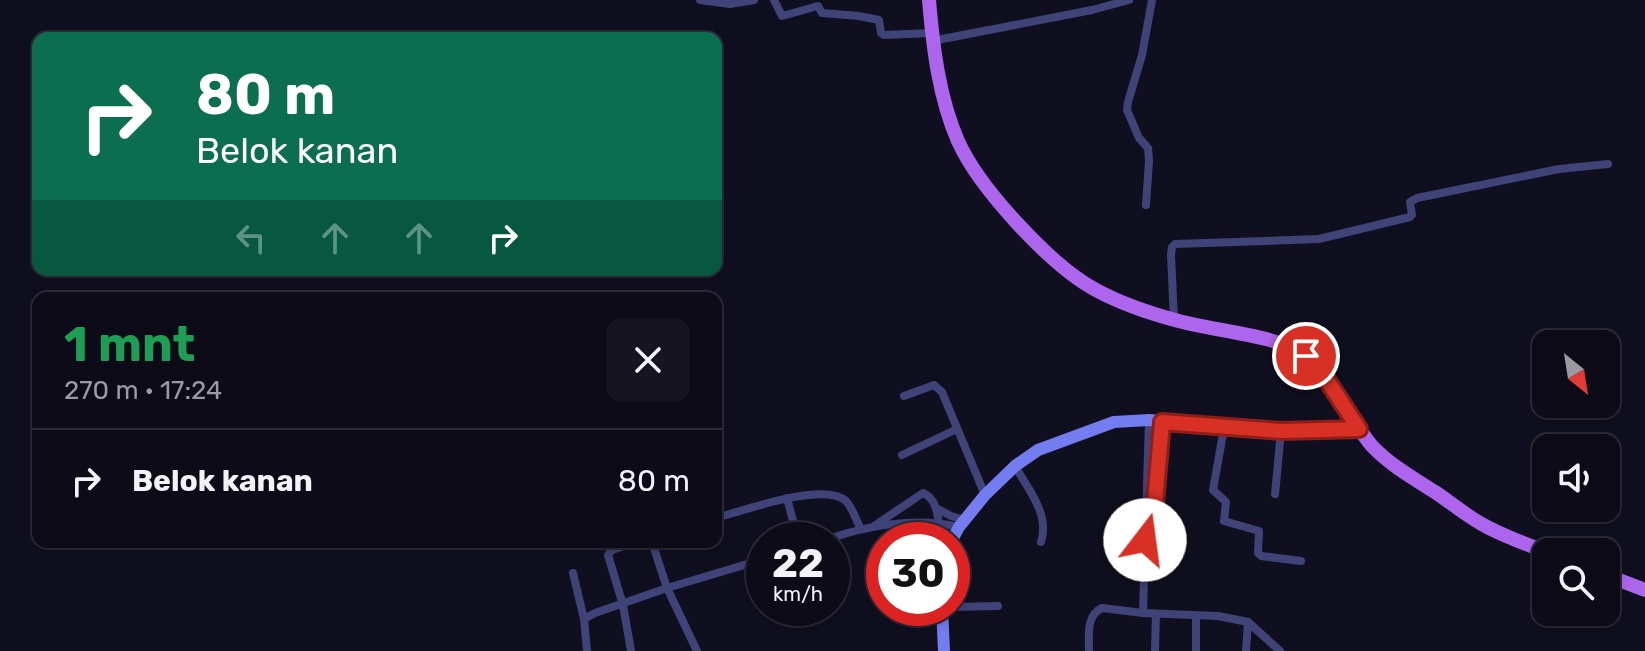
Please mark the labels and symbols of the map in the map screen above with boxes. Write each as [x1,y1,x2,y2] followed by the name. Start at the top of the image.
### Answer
[1272,322,1340,390] pin
[1532,330,1620,418] north arrow
[1103,498,1187,582] position arrow
[866,522,970,626] speed limit sign: 30

